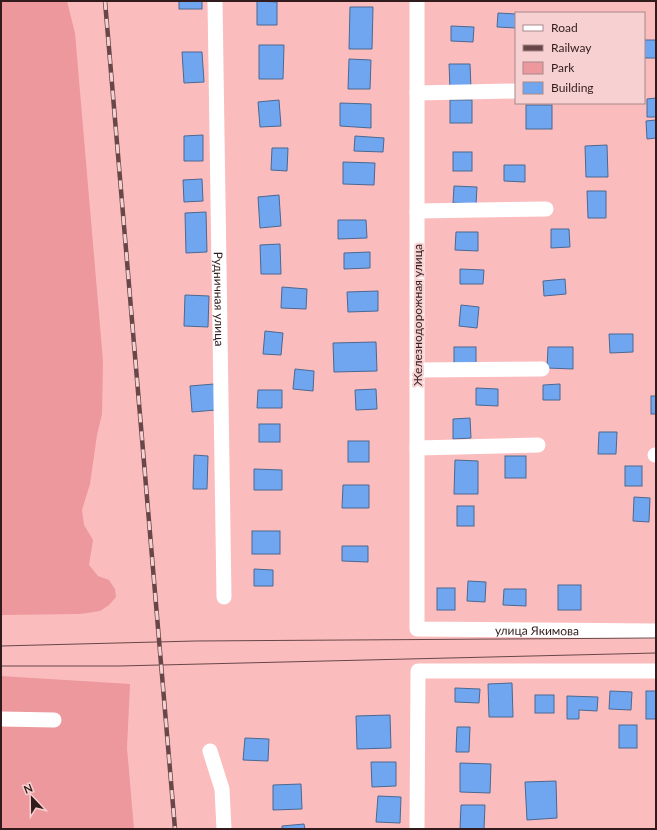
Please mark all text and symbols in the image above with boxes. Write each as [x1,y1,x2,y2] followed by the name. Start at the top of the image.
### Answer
[515,12,645,104] legend
[551,20,578,35] text: Road
[551,40,592,55] text: Railway
[551,60,575,75] text: Park
[551,80,594,95] text: Building
[410,244,425,386] street label: Железнодорожная улица
[211,252,228,346] street label: Рудничная улица
[495,622,579,638] street label: улица Якимова
[12,778,52,818] north arrow
[22,781,34,796] text: N

